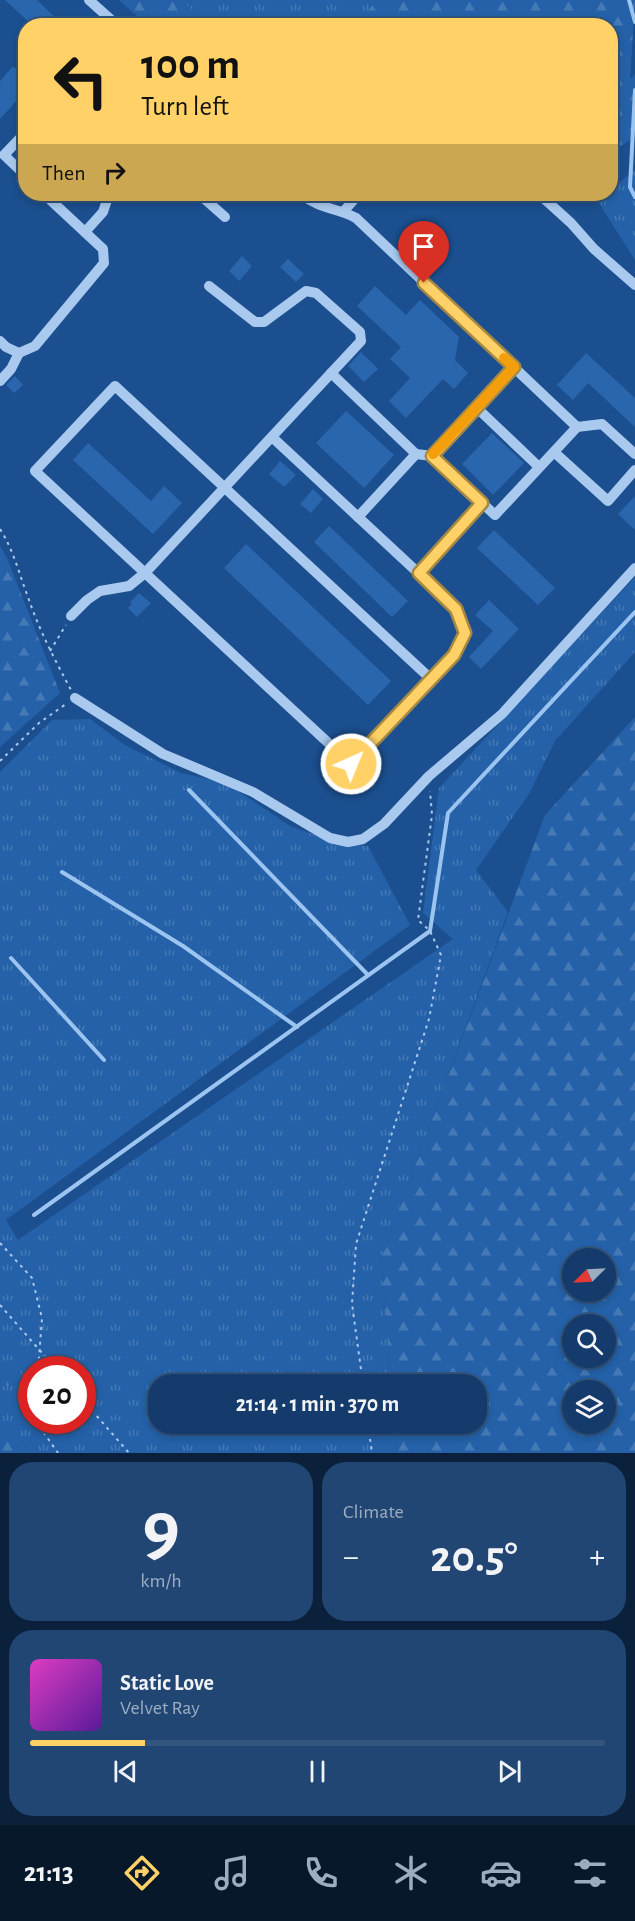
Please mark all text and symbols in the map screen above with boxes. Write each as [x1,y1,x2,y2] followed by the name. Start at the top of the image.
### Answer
[42,42,120,120] icon: left
[141,44,240,86] text: 100 m
[141,93,229,120] text: Turn left
[98,156,131,189] icon: right
[42,162,86,184] text: Then
[398,221,449,283] pin
[407,230,440,263] icon: arrive
[319,732,383,796] position arrow
[562,1248,616,1302] north arrow
[562,1248,616,1434] map controls
[562,1314,616,1368] button: search
[18,1356,96,1434] speed limit sign: 20
[562,1380,616,1434] button: layers
[236,1393,399,1415] text: 21:14 · 1 min · 370 m
[142,1491,180,1569] text: 9
[343,1502,404,1522] text: Climate
[430,1535,518,1580] text: 20.5°
[343,1541,359,1574] text: −
[589,1541,605,1574] text: +
[140,1571,182,1591] text: km/h
[120,1672,214,1694] text: Static Love
[120,1698,200,1718] text: Velvet Ray
[109,1755,142,1788] icon: previous
[301,1755,334,1788] icon: pause
[493,1755,526,1788] icon: next
[121,1852,163,1894] icon: directions
[211,1852,253,1894] icon: music
[300,1852,342,1894] icon: phone
[390,1852,432,1894] icon: climate
[480,1852,522,1894] icon: car
[569,1852,611,1894] icon: filters
[24,1859,74,1886] text: 21:13

